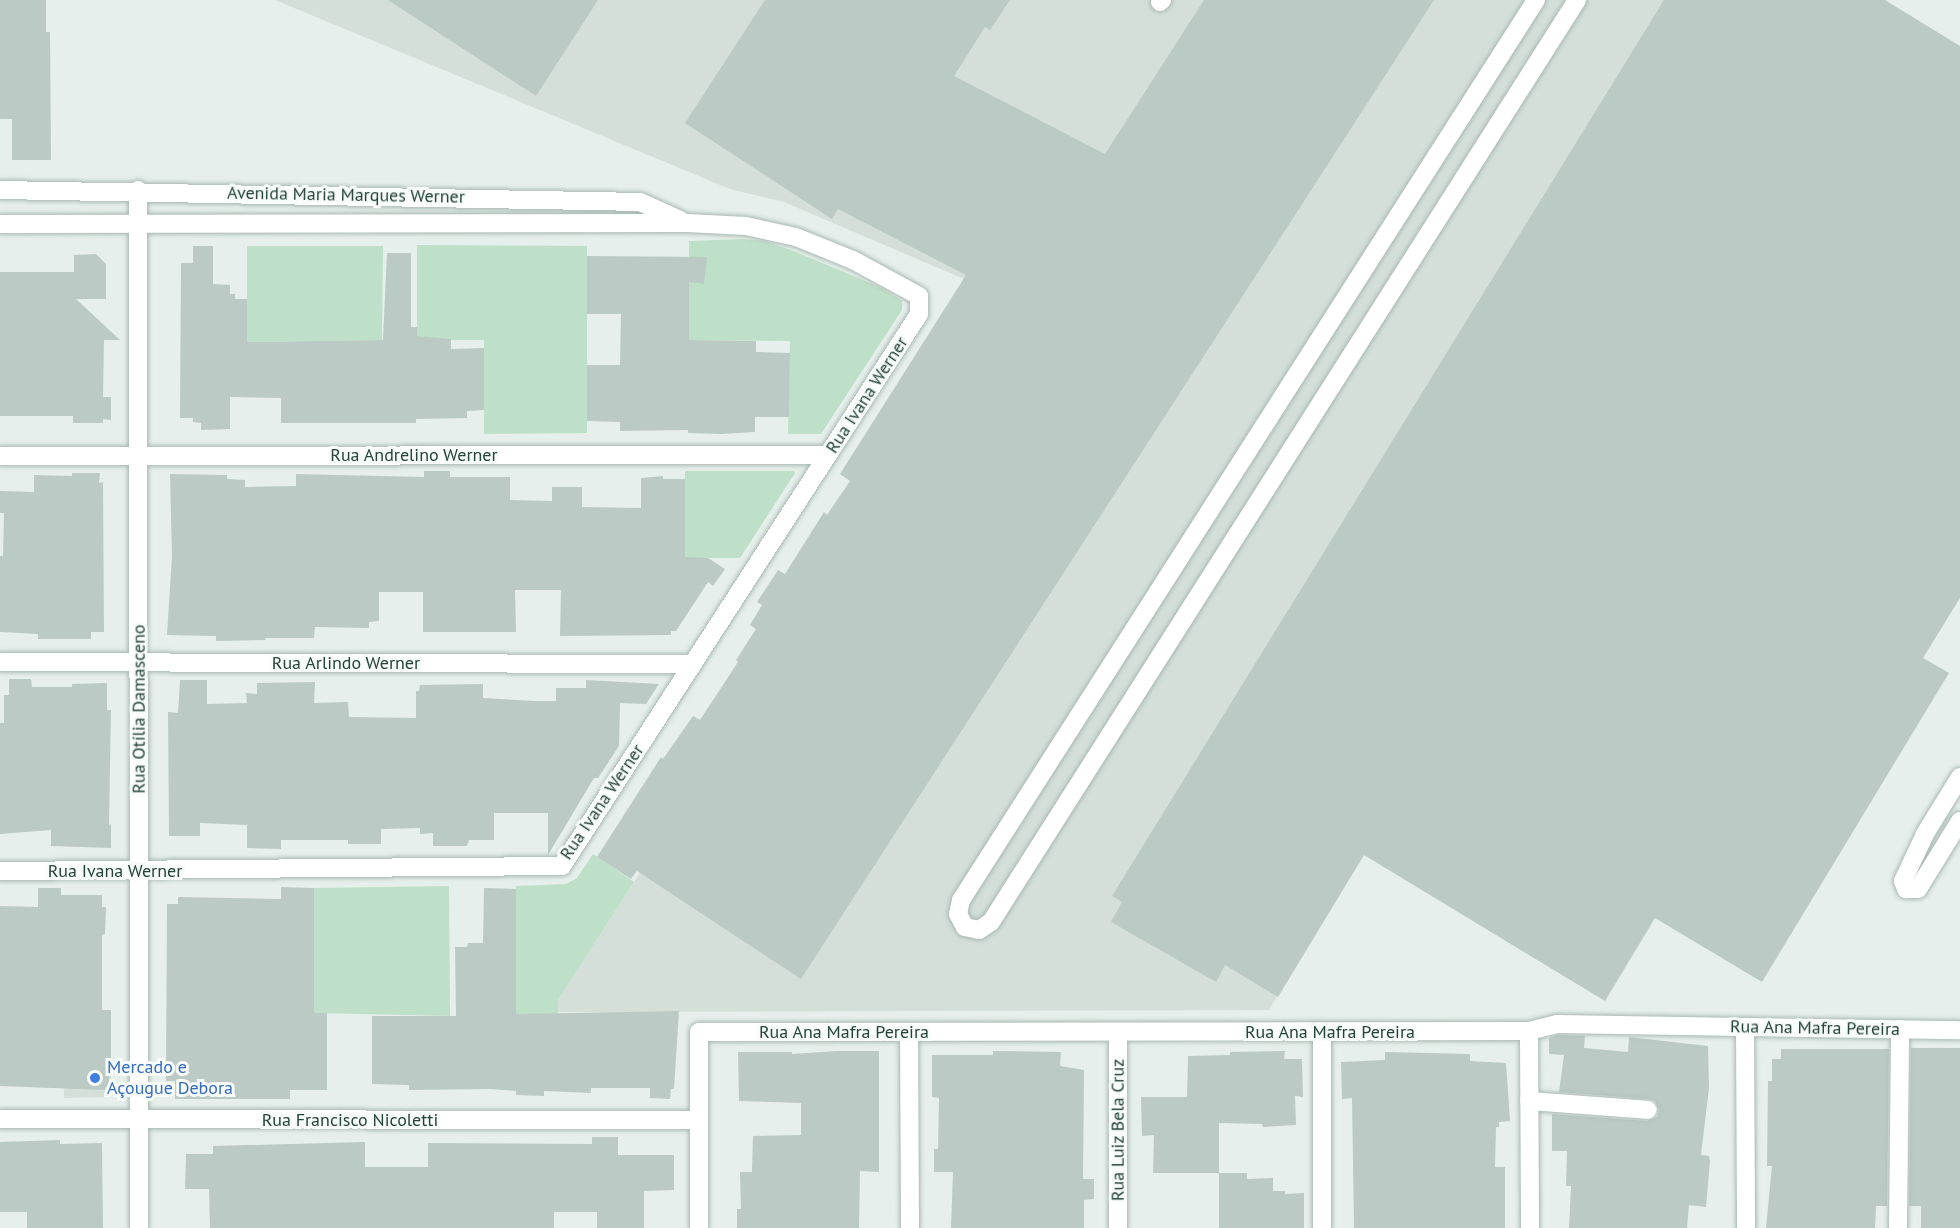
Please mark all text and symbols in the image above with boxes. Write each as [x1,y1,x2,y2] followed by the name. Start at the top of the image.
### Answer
[227,182,465,208] street label: Avenida Maria Marques Werner
[821,333,913,457] street label: Rua Ivana Werner
[330,444,498,466] street label: Rua Andrelino Werner
[128,624,150,794] street label: Rua Otília Damasceno
[271,652,421,674] street label: Rua Arlindo Werner
[555,740,649,864] street label: Rua Ivana Werner
[48,860,182,882] street label: Rua Ivana Werner
[1730,1016,1900,1040] street label: Rua Ana Mafra Pereira
[759,1021,929,1043] street label: Rua Ana Mafra Pereira
[1245,1021,1415,1043] street label: Rua Ana Mafra Pereira
[107,1057,233,1100] place label: Mercado e Açougue Debora
[1107,1059,1129,1201] street label: Rua Luiz Bela Cruz
[88,1071,102,1085] marker: Mercado e Açougue Debora
[262,1109,438,1131] street label: Rua Francisco Nicoletti

